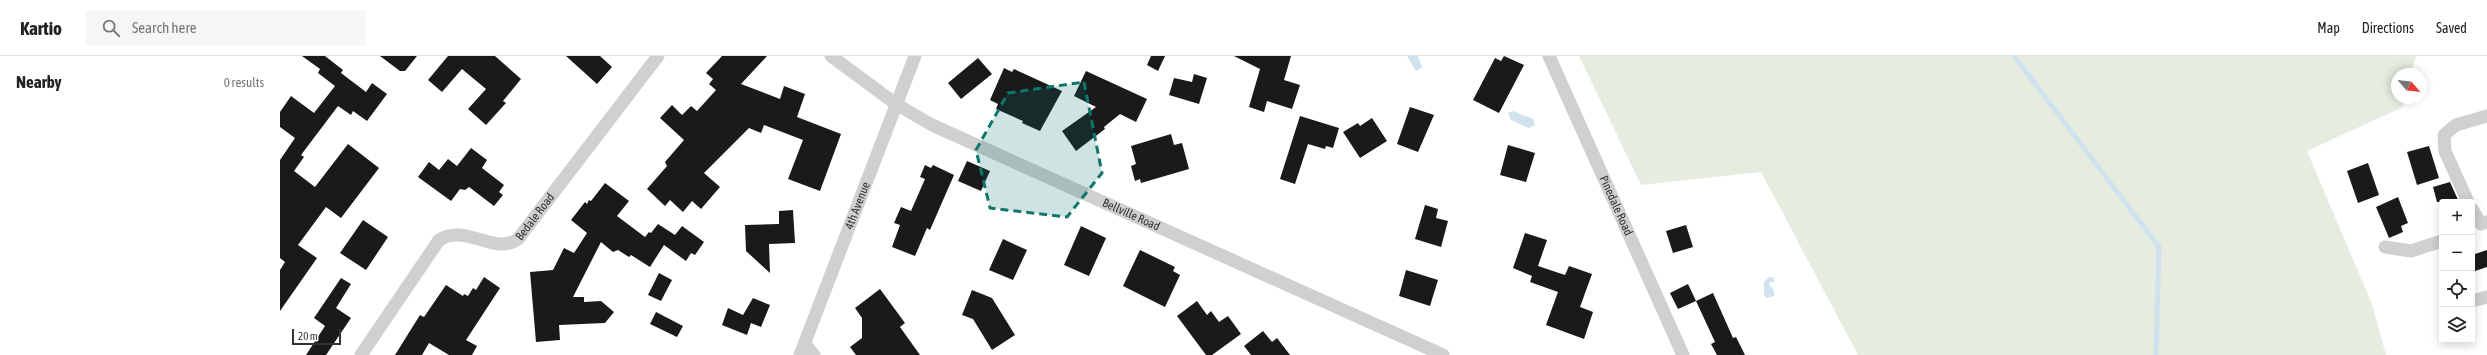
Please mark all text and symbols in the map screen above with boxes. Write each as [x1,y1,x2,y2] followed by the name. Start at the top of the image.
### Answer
[86,10,366,46] search box
[20,17,62,39] text: Kartio
[100,17,122,39] icon: search
[132,19,197,36] text: Search here
[2317,20,2340,36] text: Map
[2362,20,2414,36] text: Directions
[2436,20,2467,36] text: Saved
[2391,68,2427,104] north arrow
[16,72,62,92] text: Nearby
[224,75,264,90] text: 0 results
[1597,174,1636,238] street label: Pinedale Road
[842,180,873,231] street label: 4th Avenue
[513,190,557,243] street label: Bedale Road
[1100,196,1162,234] street label: Bellville Road
[2439,199,2475,343] map controls
[2439,199,2475,235] button: +
[2439,235,2475,271] button: −
[2439,271,2475,307] button: locate
[2439,307,2475,343] button: layers
[292,327,341,346] scale bar
[298,330,318,342] text: 20 m

